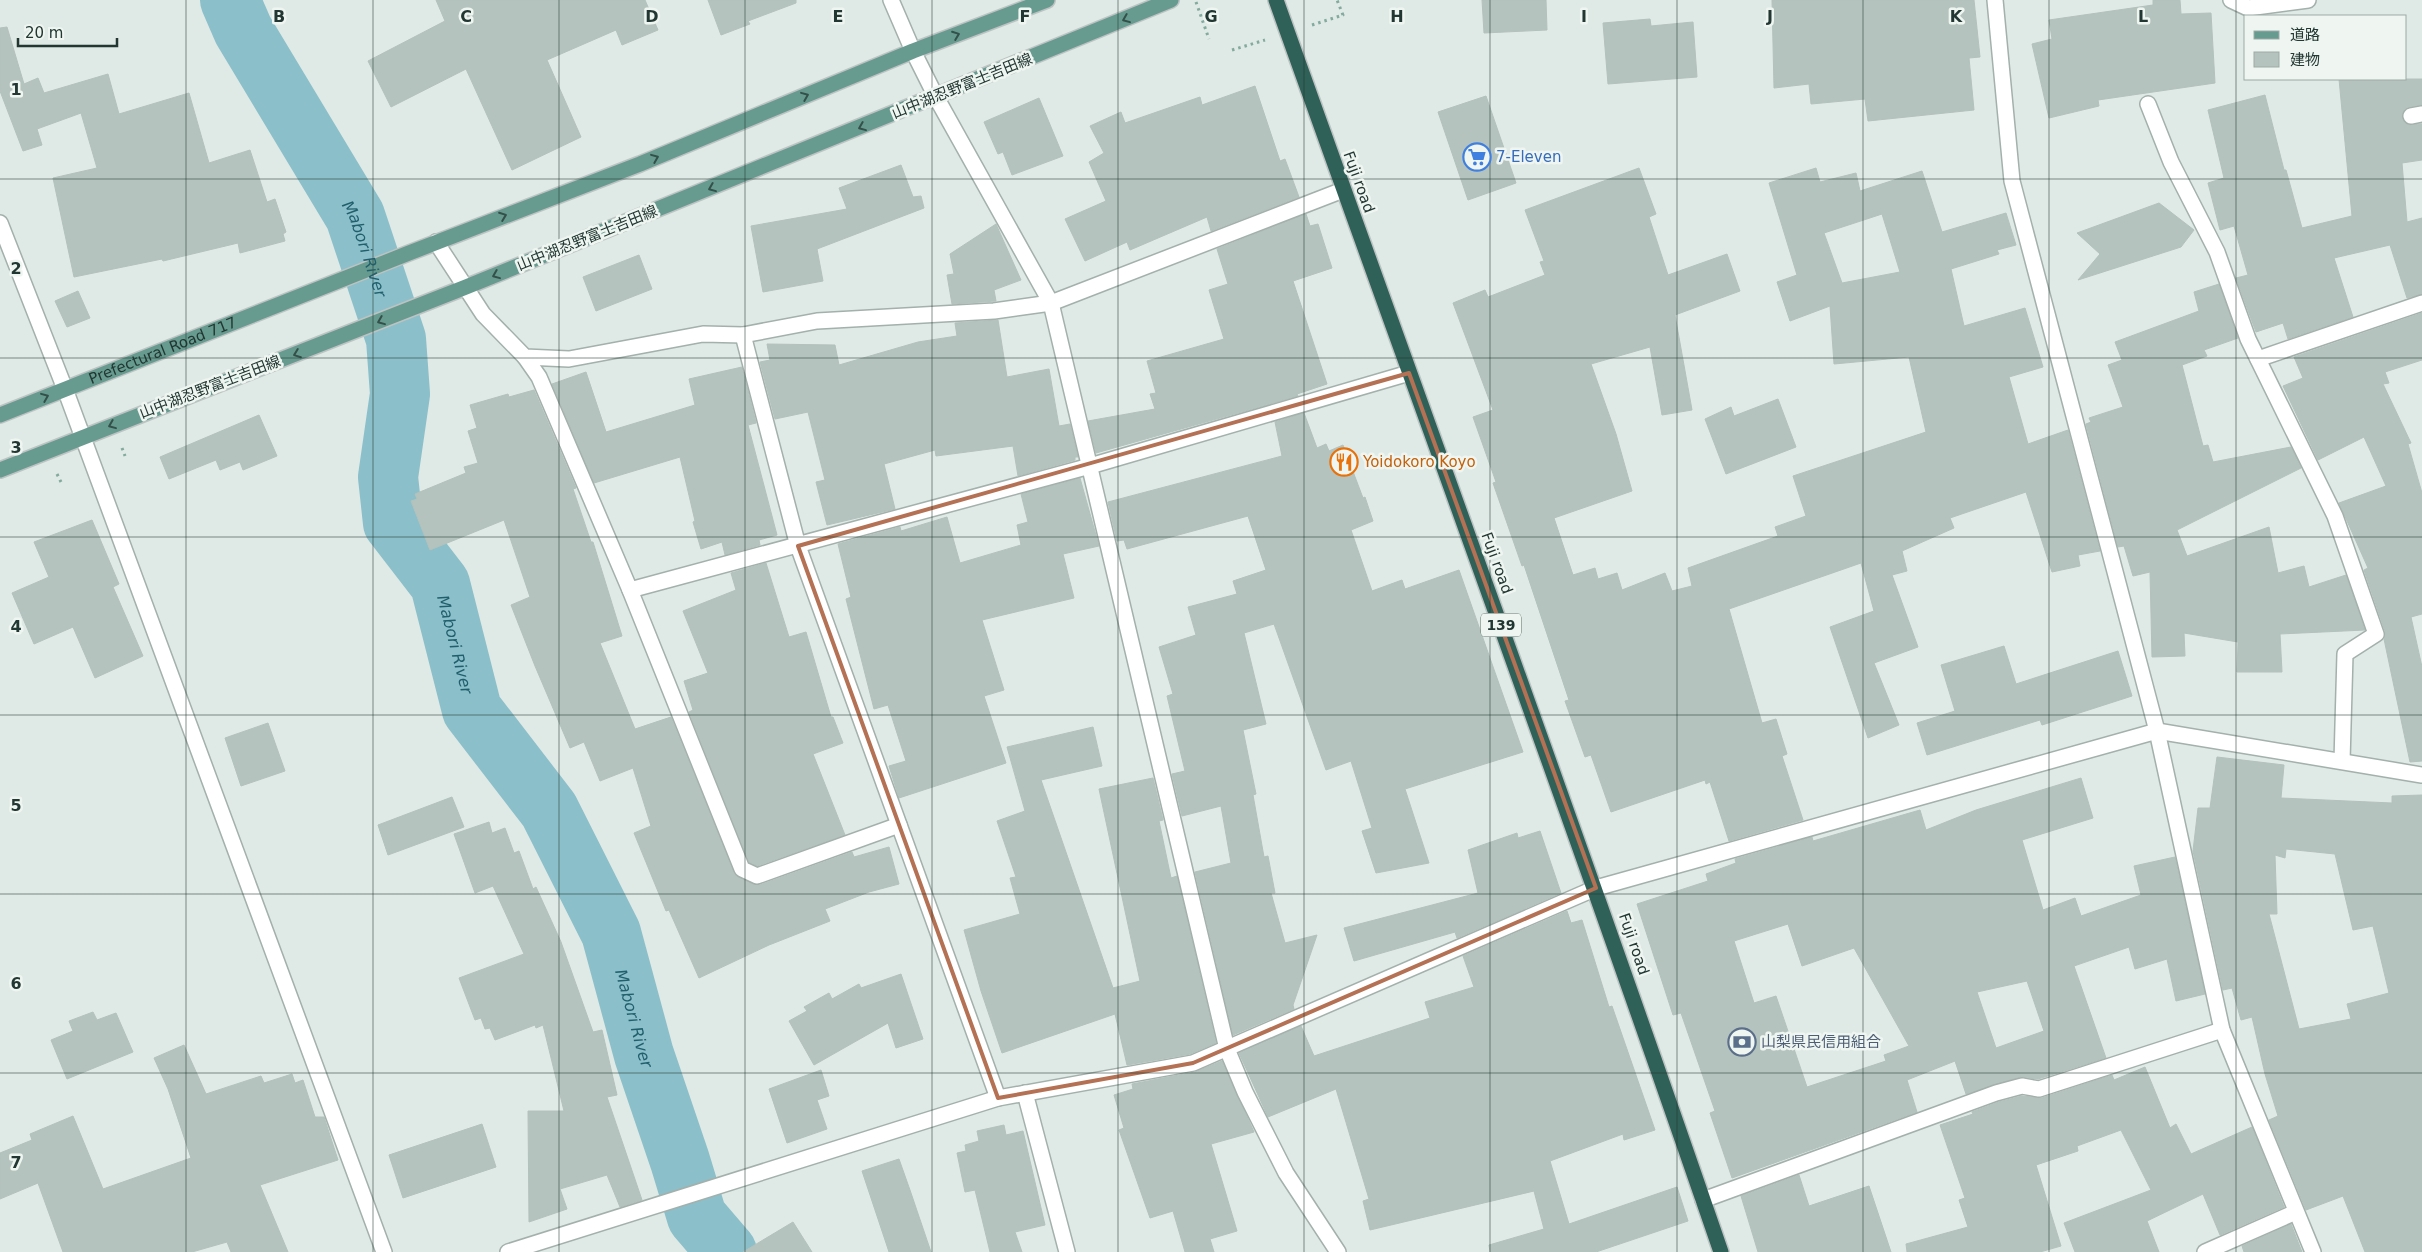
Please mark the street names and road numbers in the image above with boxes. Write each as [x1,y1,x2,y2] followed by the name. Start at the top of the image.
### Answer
[889,50,1035,122] street label: 山中湖忍野富士吉田線
[1340,149,1378,215] street label: Fuji road
[514,202,660,274] street label: 山中湖忍野富士吉田線
[86,313,239,388] street label: Prefectural Road 717
[137,352,283,422] street label: 山中湖忍野富士吉田線
[1478,530,1516,596] street label: Fuji road
[1481,614,1521,636] road number: 139
[1615,911,1653,977] street label: Fuji road

